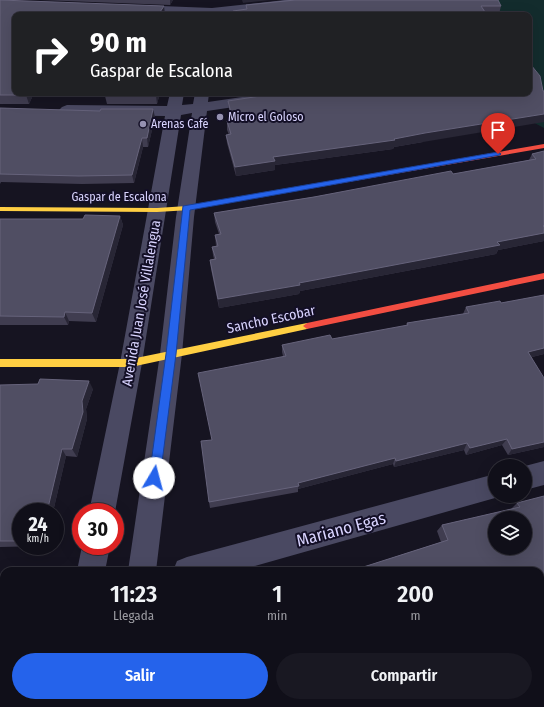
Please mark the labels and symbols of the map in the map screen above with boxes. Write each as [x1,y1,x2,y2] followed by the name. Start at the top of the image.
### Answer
[228,110,304,124] place label: Micro el Goloso
[215,112,225,122] marker: Micro el Goloso
[481,113,515,154] pin
[151,117,209,131] place label: Arenas Café
[138,119,148,129] marker: Arenas Café
[71,190,167,204] street label: Gaspar de Escalona
[119,219,164,387] street label: Avenida Juan José Villalengua
[225,302,317,337] street label: Sancho Escobar
[133,457,175,499] position arrow
[72,503,124,555] speed limit sign: 30
[294,507,388,551] street label: Mariano Egas

